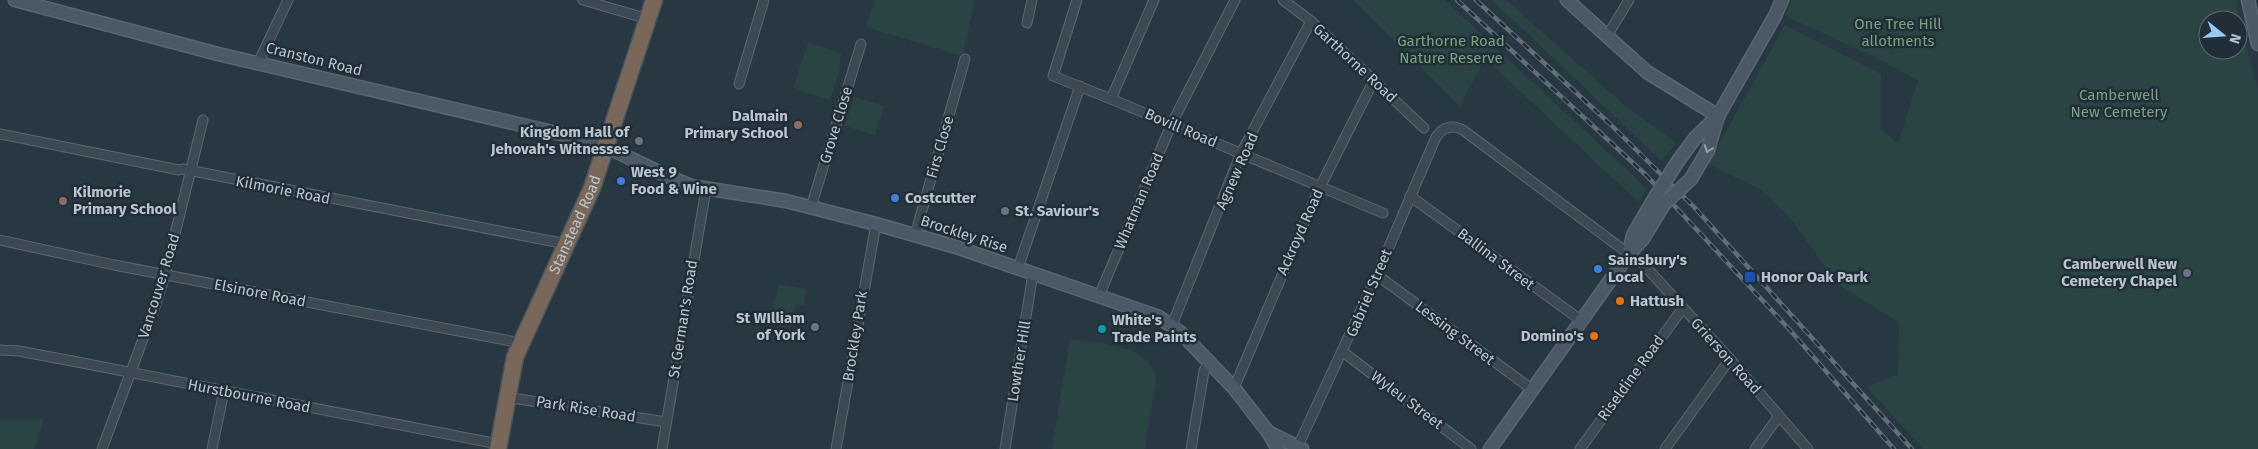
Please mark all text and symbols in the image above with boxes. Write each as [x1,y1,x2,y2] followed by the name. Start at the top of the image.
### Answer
[2198,10,2248,60] north arrow
[1854,15,1942,50] park label: One Tree Hill allotments
[1309,20,1401,106] street label: Garthorne Road
[1397,32,1505,67] park label: Garthorne Road Nature Reserve
[2225,32,2244,46] text: N
[264,38,364,80] street label: Cranston Road
[816,84,856,166] street label: Grove Close
[2071,86,2168,121] park label: Camberwell New Cemetery
[1142,105,1220,151] street label: Bovill Road
[684,107,789,142] place label: Dalmain Primary School
[923,114,957,180] street label: Firs Close
[792,119,804,131] marker: Dalmain Primary School
[490,123,631,158] place label: Kingdom Hall of Jehovah's Witnesses
[1212,130,1262,212] street label: Agnew Road
[633,135,645,147] marker: Kingdom Hall of Jehovah's Witnesses
[1704,144,1714,153] one-way arrow
[1111,150,1167,252] street label: Whatman Road
[631,163,717,198] place label: West 9 Food & Wine
[234,172,332,208] street label: Kilmorie Road
[545,173,605,277] street label: Stanstead Road
[615,175,627,187] marker: West 9 Food & Wine
[73,183,177,218] place label: Kilmorie Primary School
[1273,186,1327,278] street label: Ackroyd Road
[905,189,977,207] place label: Costcutter
[889,192,901,204] marker: Costcutter
[57,195,69,207] marker: Kilmorie Primary School
[1015,202,1099,220] place label: St. Saviour's
[999,205,1011,217] marker: St. Saviour's
[918,211,1010,257] street label: Brockley Rise
[1454,224,1539,294] street label: Ballina Street
[134,231,184,341] street label: Vancouver Road
[1342,246,1396,340] street label: Gabriel Street
[1608,251,1687,286] place label: Sainsbury's Local
[2061,255,2178,290] place label: Camberwell New Cemetery Chapel
[665,259,701,379] street label: St German's Road
[1592,263,1604,275] marker: Sainsbury's Local
[2181,267,2193,279] marker: Camberwell New Cemetery Chapel
[1761,268,1868,286] place label: Honor Oak Park
[1743,270,1757,284] marker: Honor Oak Park
[213,275,307,311] street label: Elsinore Road
[839,289,871,383] street label: Brockley Park
[1630,292,1684,310] place label: Hattush
[1614,295,1626,307] marker: Hattush
[1412,297,1499,369] street label: Lessing Street
[736,309,806,344] place label: St WIlliam of York
[1112,311,1197,346] place label: White's Trade Paints
[1687,314,1765,398] street label: Grierson Road
[1004,319,1034,403] street label: Lowther Hill
[809,321,821,333] marker: St WIlliam of York
[1096,323,1108,335] marker: White's Trade Paints
[1521,327,1584,345] place label: Domino's
[1588,330,1600,342] marker: Domino's
[1594,332,1668,424] street label: Riseldine Road
[1367,367,1447,433] street label: Wyleu Street
[186,375,312,417] street label: Hurstbourne Road
[535,392,637,426] street label: Park Rise Road

